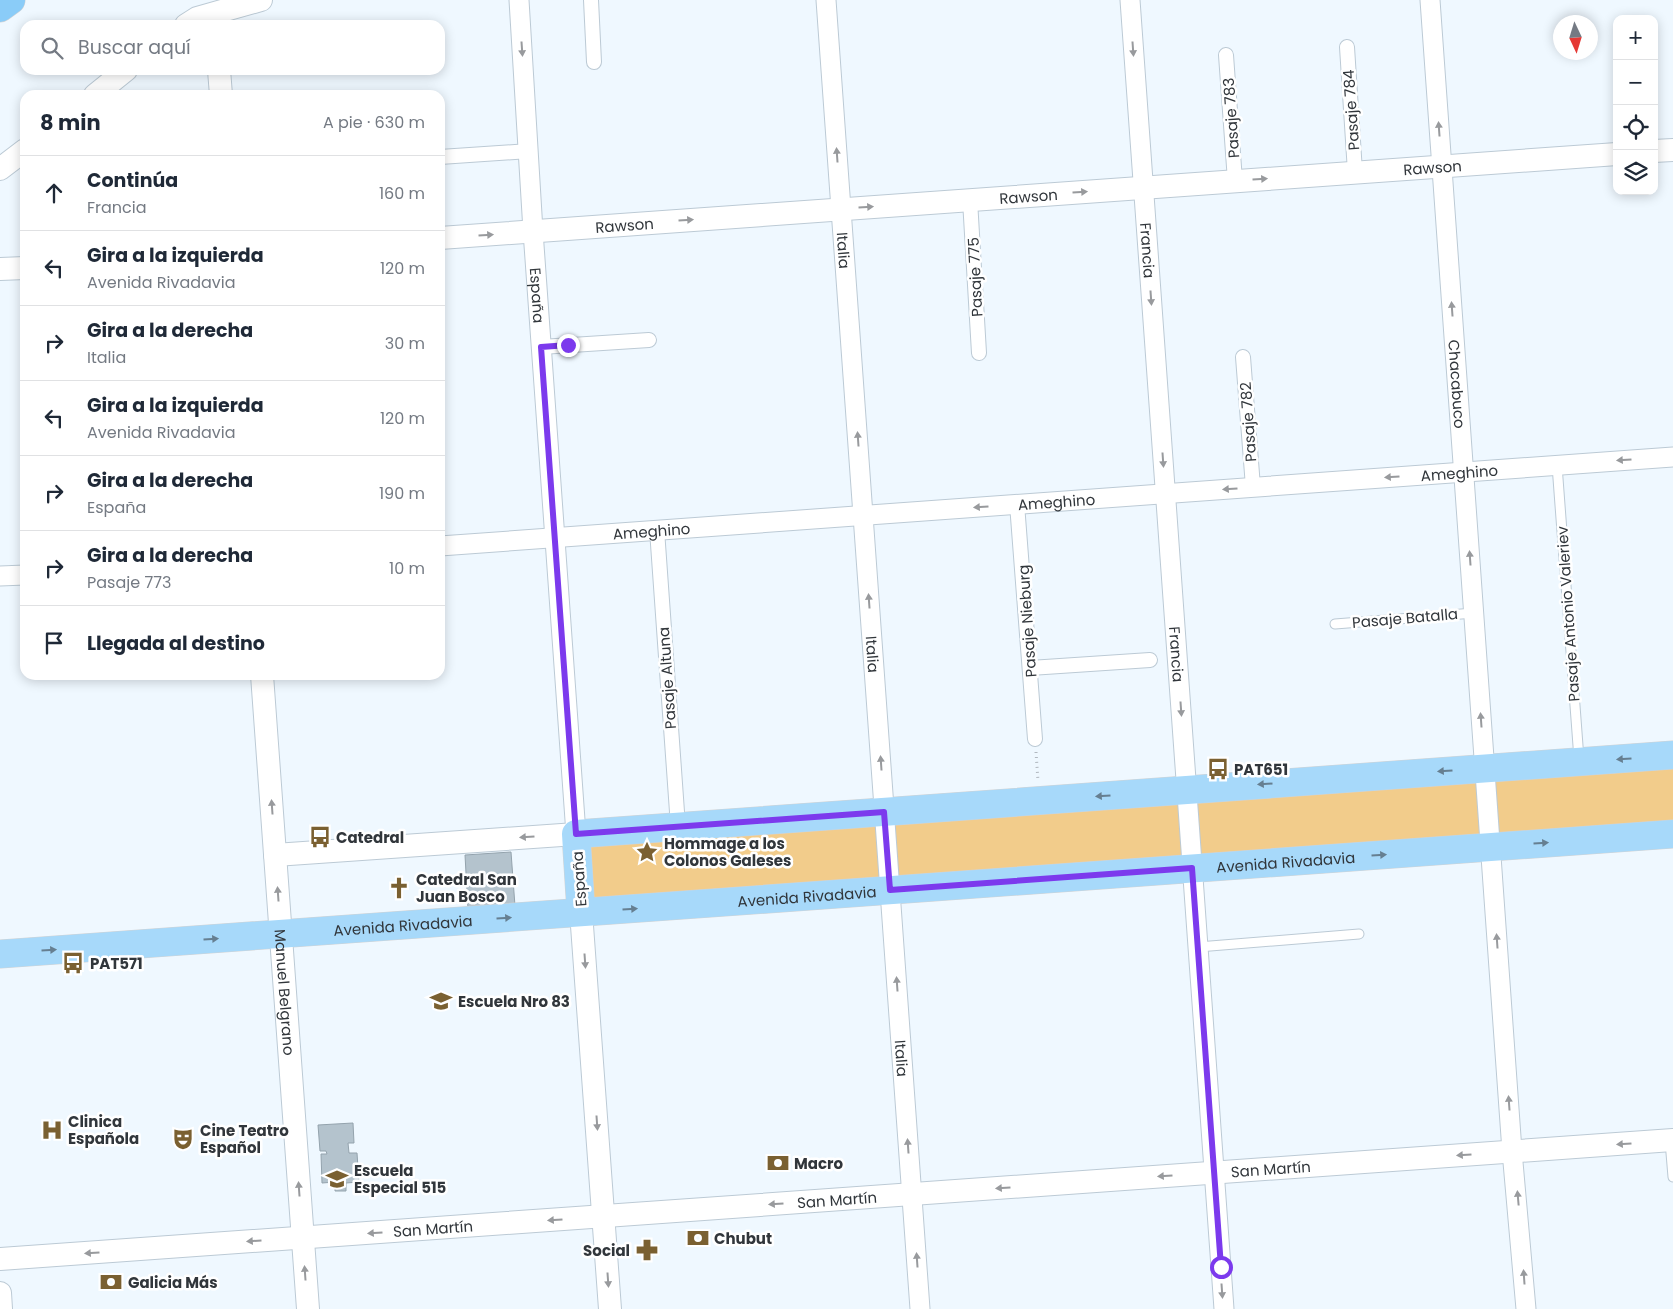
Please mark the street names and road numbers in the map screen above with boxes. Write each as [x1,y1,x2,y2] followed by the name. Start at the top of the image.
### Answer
[1338,69,1364,151] street label: Pasaje 784
[1218,77,1244,159] street label: Pasaje 783
[1402,155,1462,180] street label: Rawson
[999,183,1058,209] street label: Rawson
[595,212,655,237] street label: Rawson
[1136,222,1160,279] street label: Francia
[832,231,856,269] street label: Italia
[962,237,988,317] street label: Pasaje 775
[525,267,550,324] street label: España
[1444,339,1471,429] street label: Chacabuco
[1235,381,1261,463] street label: Pasaje 782
[1420,459,1499,486] street label: Ameghino
[1017,488,1096,515] street label: Ameghino
[612,517,691,544] street label: Ameghino
[1551,525,1585,702] street label: Pasaje Antonio Valeriev
[1013,564,1041,678] street label: Pasaje Nieburg
[1351,603,1459,633] street label: Pasaje Batalla
[653,626,681,730] street label: Pasaje Altuna
[1165,626,1189,683] street label: Francia
[861,635,885,673] street label: Italia
[1215,846,1356,877] street label: Avenida Rivadavia
[567,851,591,907] street label: España
[737,881,877,912] street label: Avenida Rivadavia
[333,910,473,941] street label: Avenida Rivadavia
[270,928,300,1056] street label: Manuel Belgrano
[890,1039,914,1077] street label: Italia
[1230,1155,1311,1182] street label: San Martín
[796,1186,878,1213] street label: San Martín
[392,1215,474,1242] street label: San Martín

